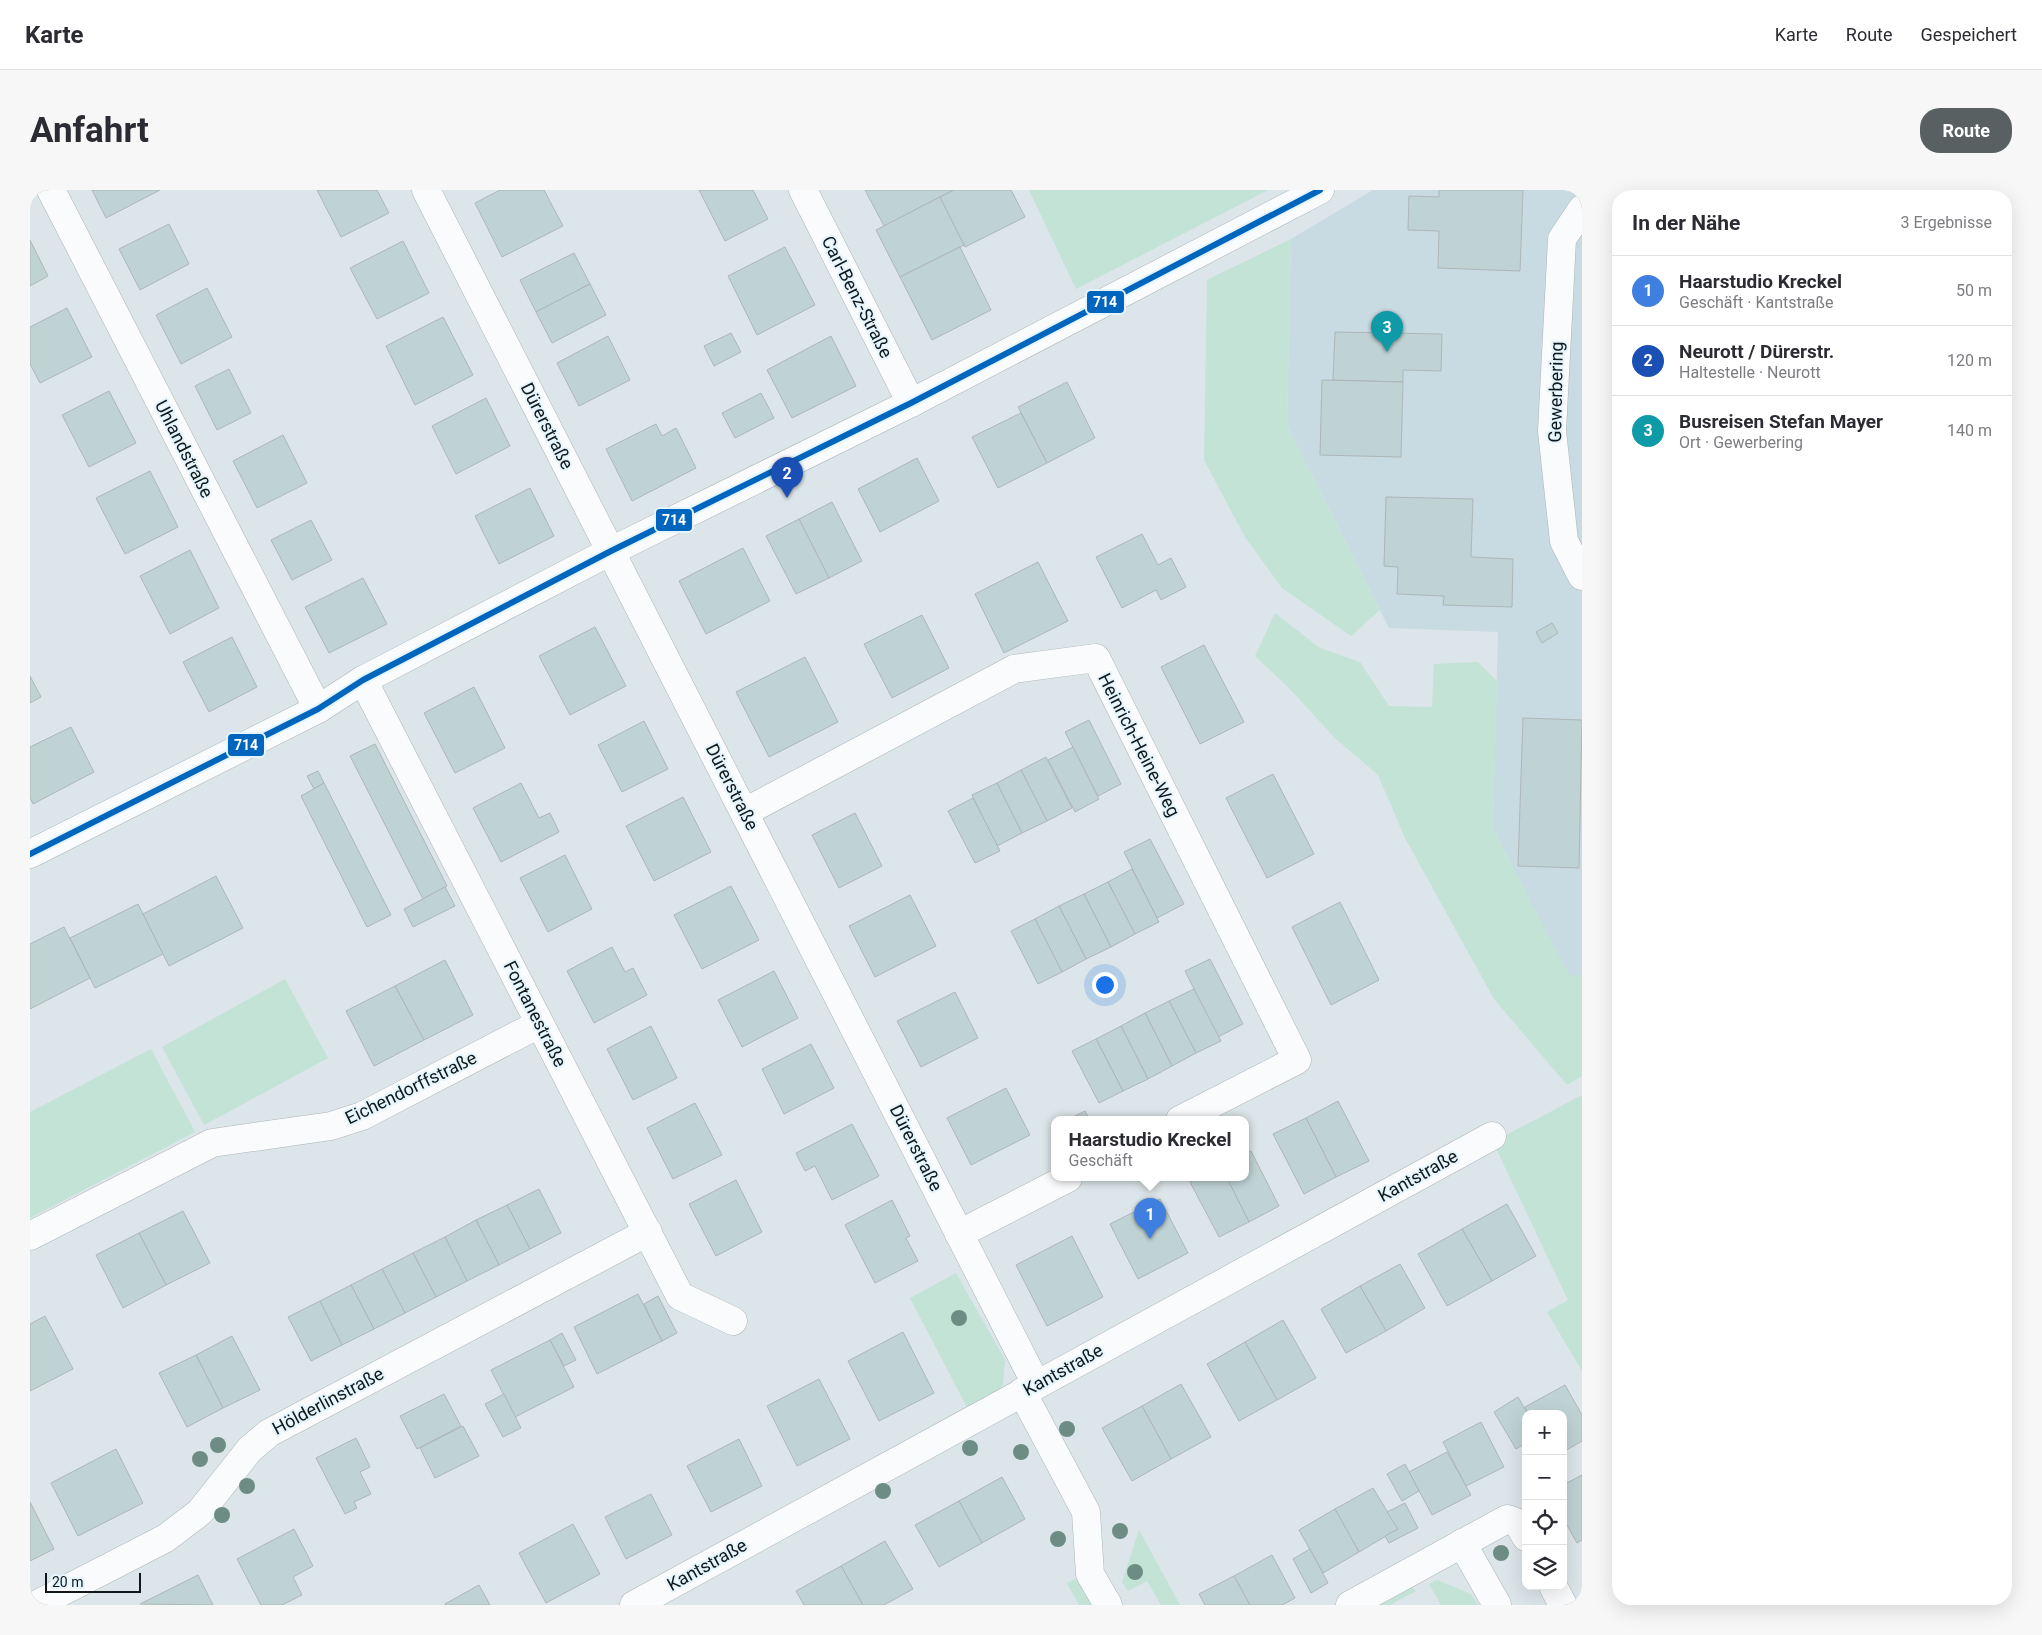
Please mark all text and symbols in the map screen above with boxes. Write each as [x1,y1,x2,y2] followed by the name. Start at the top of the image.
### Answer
[25,21,84,49] text: Karte
[1775,24,1818,45] text: Karte
[1846,24,1893,45] text: Route
[1921,24,2017,45] text: Gespeichert
[1920,108,2012,153] button: Route
[30,110,149,151] text: Anfahrt
[1632,211,1740,235] text: In der Nähe
[1900,213,1992,232] text: 3 Ergebnisse
[818,232,897,361] street label: Carl-Benz-Straße
[1679,270,1842,293] text: Haarstudio Kreckel
[1643,281,1653,300] text: 1
[1956,281,1992,300] text: 50 m
[1086,290,1125,314] line badge: 714
[1679,293,1834,312] text: Geschäft · Kantstraße
[1093,294,1117,310] text: 714
[1371,311,1403,352] pin: 3
[1679,340,1834,363] text: Neurott / Dürerstr.
[1544,341,1567,443] street label: Gewerbering
[1643,351,1653,370] text: 2
[1947,351,1992,370] text: 120 m
[1679,363,1821,382] text: Haltestelle · Neurott
[517,379,578,473] street label: Dürerstraße
[151,396,218,501] street label: Uhlandstraße
[1679,410,1883,433] text: Busreisen Stefan Mayer
[1643,421,1653,440] text: 3
[1947,421,1992,440] text: 140 m
[1679,433,1803,452] text: Ort · Gewerbering
[771,457,803,498] pin: 2
[655,508,693,532] line badge: 714
[662,512,686,528] text: 714
[1094,670,1185,820] street label: Heinrich-Heine-Weg
[227,733,265,757] line badge: 714
[234,737,258,753] text: 714
[702,740,763,834] street label: Dürerstraße
[500,957,571,1070] street label: Fontanestraße
[1092,972,1118,998] your location
[342,1047,480,1128] street label: Eichendorffstraße
[886,1101,947,1195] street label: Dürerstraße
[1051,1116,1249,1181] popup
[1069,1128,1231,1151] text: Haarstudio Kreckel
[1374,1145,1461,1206] street label: Kantstraße
[1069,1151,1133,1170] text: Geschäft
[1134,1198,1166,1239] pin: 1
[1019,1339,1106,1400] street label: Kantstraße
[269,1362,387,1439] street label: Hölderlinstraße
[1522,1410,1567,1590] map controls
[1522,1410,1567,1455] button: +
[1522,1455,1567,1500] button: −
[1522,1500,1567,1545] button: locate
[663,1534,750,1595] street label: Kantstraße
[1522,1545,1567,1590] button: layers
[45,1570,141,1593] scale bar
[52,1574,84,1590] text: 20 m

